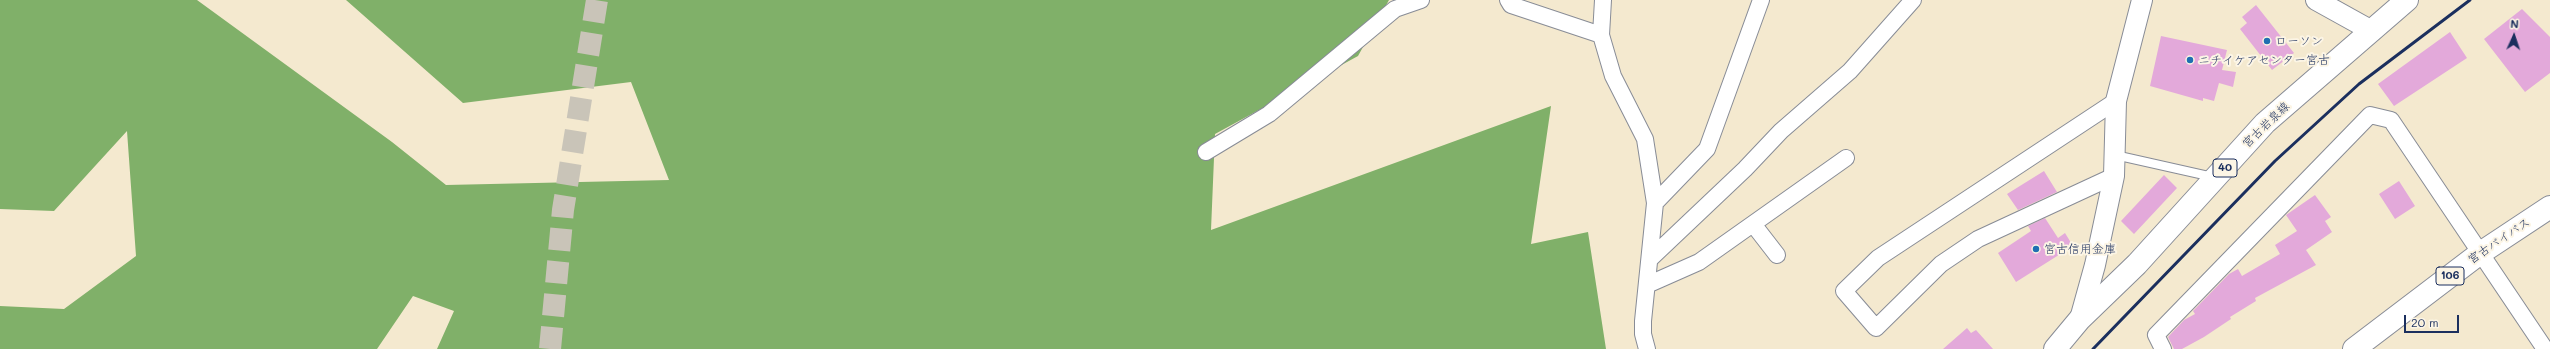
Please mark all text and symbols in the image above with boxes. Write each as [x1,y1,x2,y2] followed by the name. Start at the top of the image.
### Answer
[2494,16,2534,56] north arrow
[2510,16,2519,31] text: N
[2275,34,2323,48] place label: ローソン
[2262,36,2272,46] marker: ローソン
[2198,53,2330,67] place label: ニチイケアセンター宮古
[2185,55,2195,65] marker: ニチイケアセンター宮古
[2239,99,2293,151] street label: 宮古岩泉線
[2213,159,2237,177] road number: 40
[2465,215,2533,267] street label: 宮古バイパス
[2044,242,2116,256] place label: 宮古信用金庫
[2031,244,2041,254] marker: 宮古信用金庫
[2436,267,2464,285] road number: 106
[2406,307,2461,333] scale bar
[2411,314,2439,330] text: 20 m

